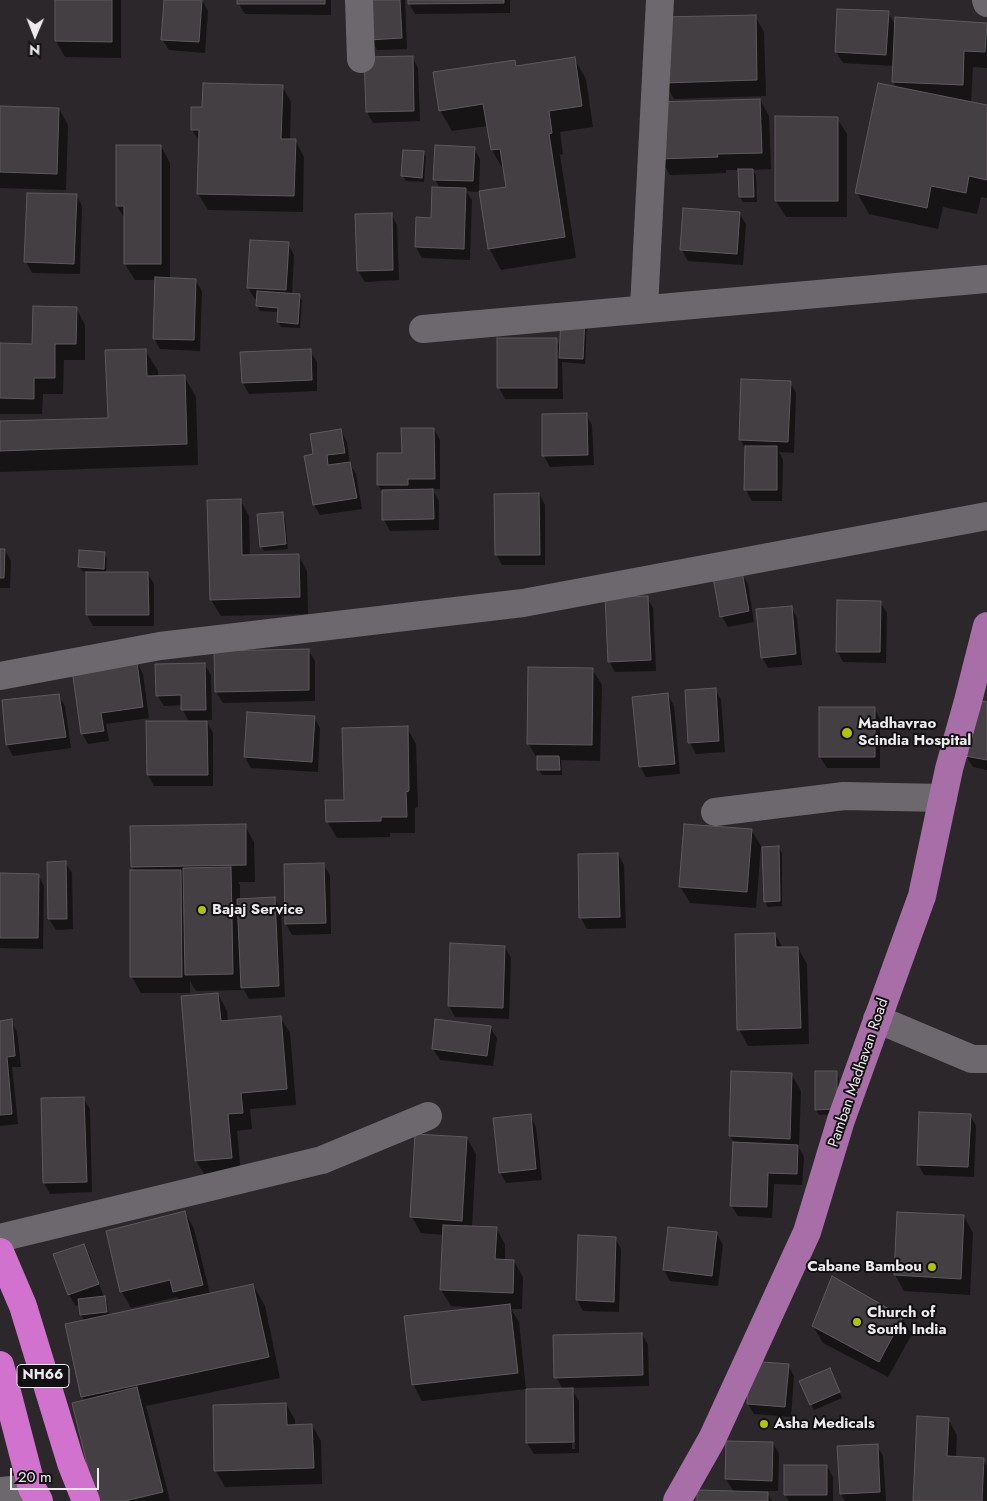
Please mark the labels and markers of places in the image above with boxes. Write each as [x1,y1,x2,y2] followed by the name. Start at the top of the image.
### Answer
[858,715,971,750] place label: Madhavrao Scindia Hospital
[840,726,854,740] marker: Madhavrao Scindia Hospital
[212,901,303,919] place label: Bajaj Service
[196,904,208,916] marker: Bajaj Service
[807,1258,922,1276] place label: Cabane Bambou
[926,1261,938,1273] marker: Cabane Bambou
[867,1304,947,1339] place label: Church of South India
[851,1316,863,1328] marker: Church of South India
[774,1415,875,1433] place label: Asha Medicals
[758,1418,770,1430] marker: Asha Medicals

